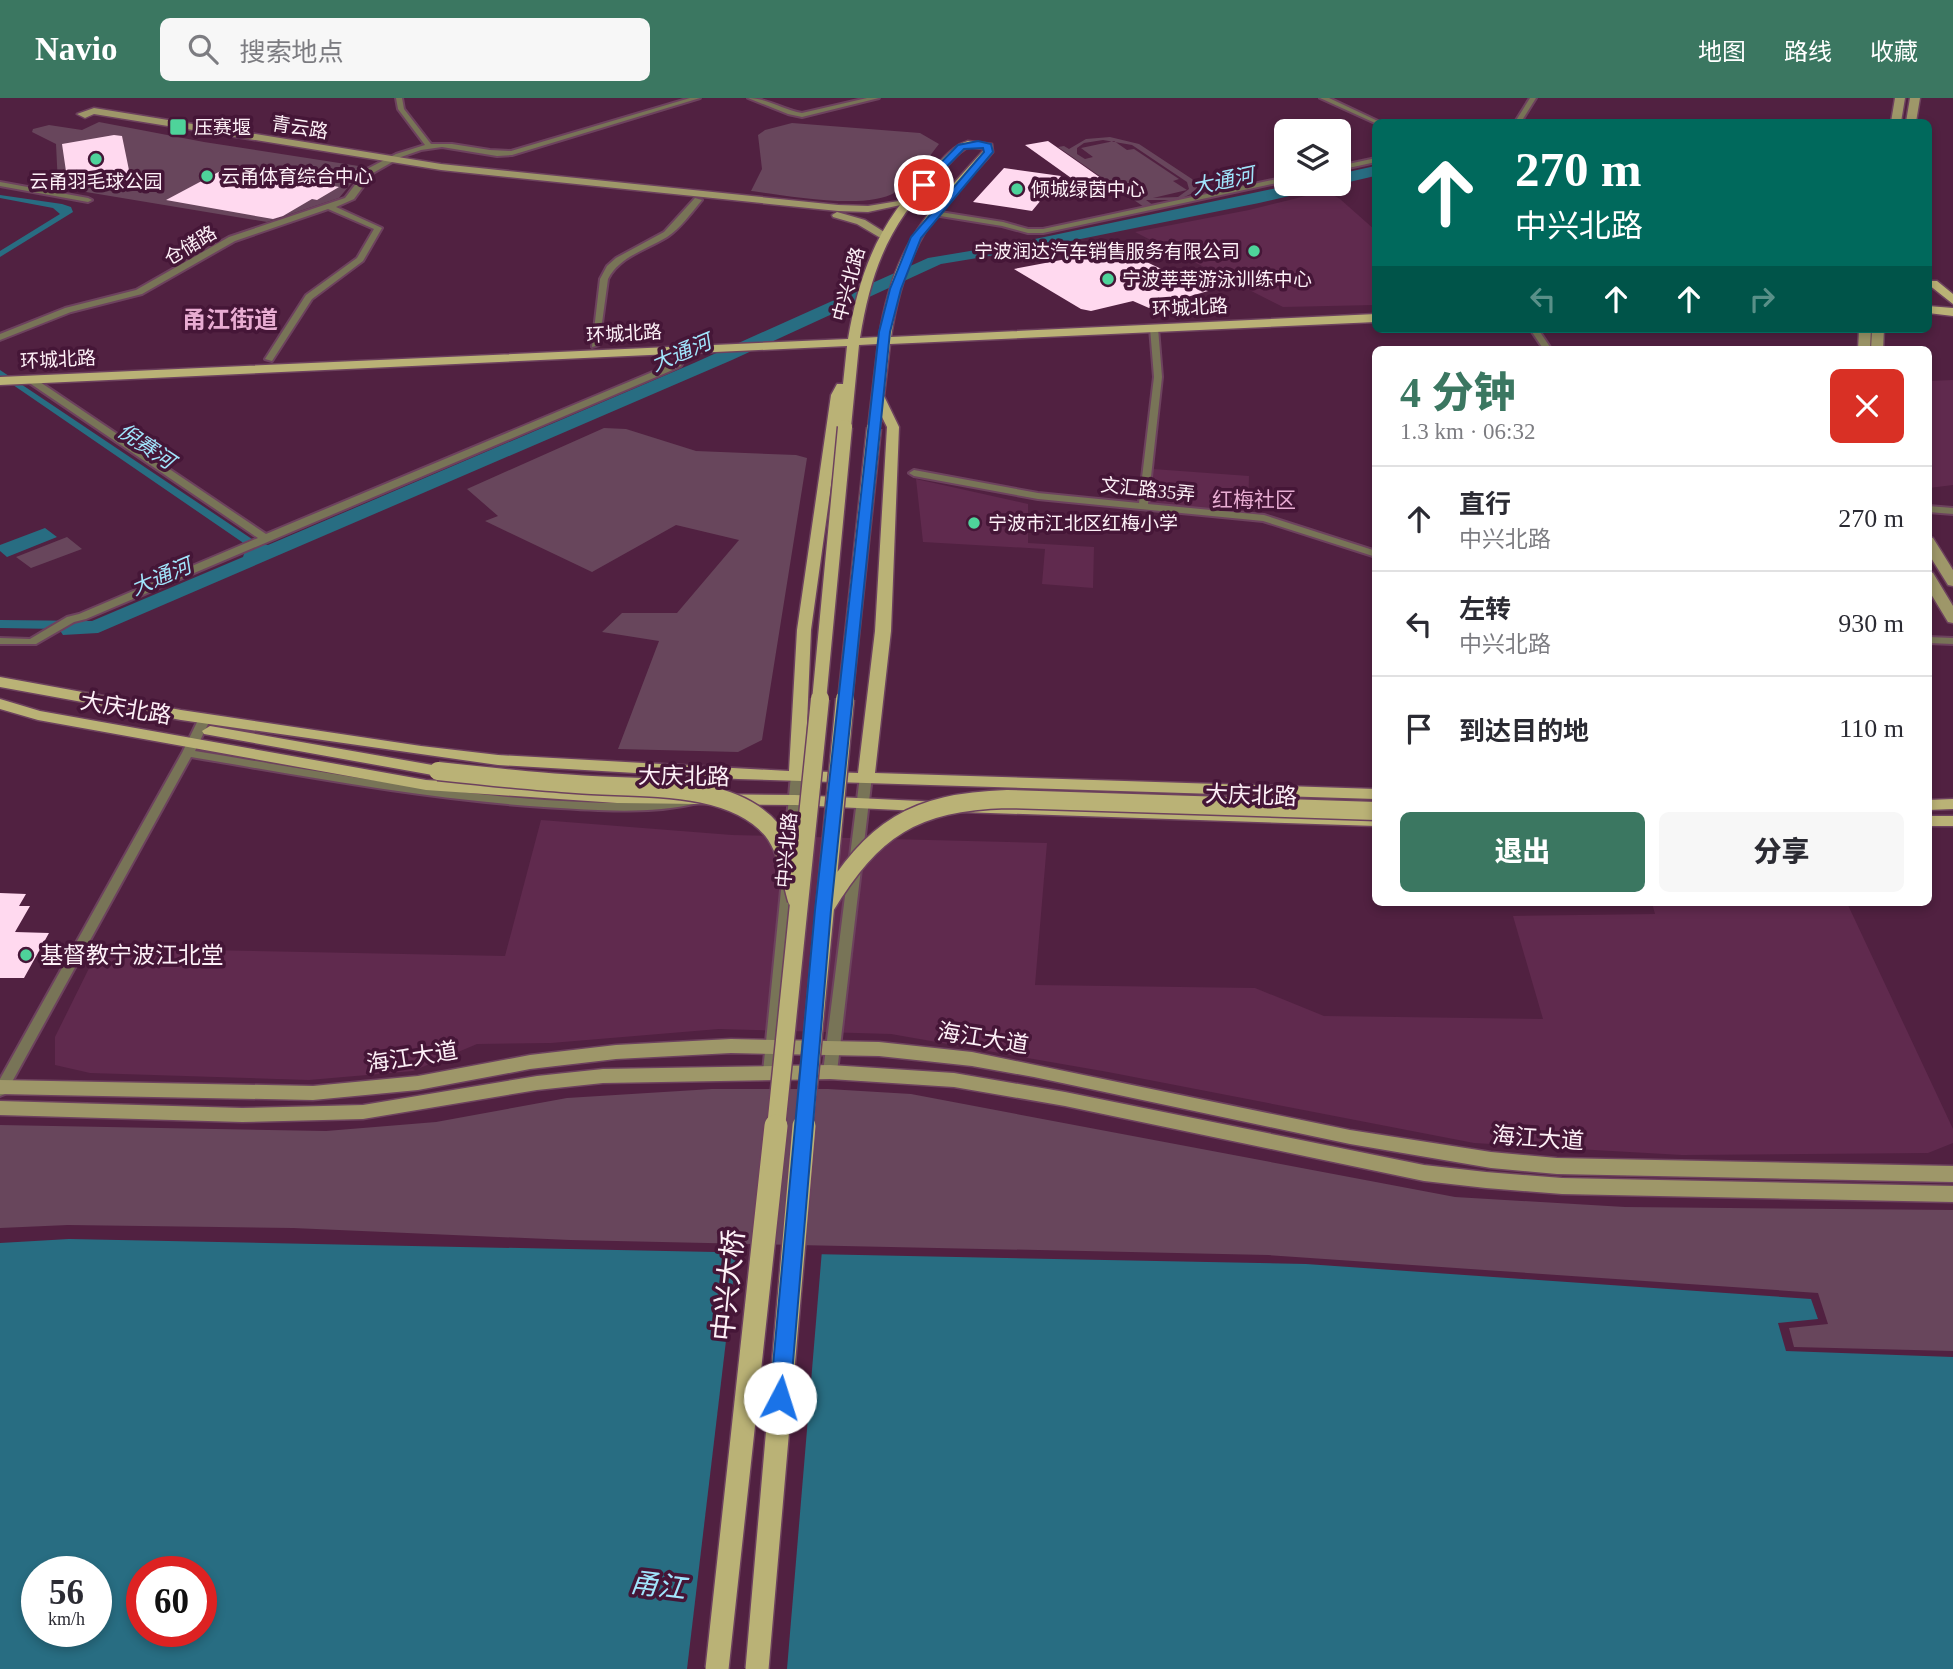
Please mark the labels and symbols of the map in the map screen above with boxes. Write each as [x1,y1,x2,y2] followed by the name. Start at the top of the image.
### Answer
[270,113,330,142] street label: 青云路
[168,117,188,137] marker: 压赛堰
[194,117,251,138] place label: 压赛堰
[88,151,104,167] marker: 云甬羽毛球公园
[894,155,954,215] pin
[1190,162,1260,199] water label: 大通河
[221,166,373,187] place label: 云甬体育综合中心
[199,168,215,184] marker: 云甬体育综合中心
[29,171,163,192] place label: 云甬羽毛球公园
[1031,179,1145,200] place label: 倾城绿茵中心
[1009,181,1025,197] marker: 倾城绿茵中心
[160,222,220,269] street label: 仓储路
[974,241,1240,262] place label: 宁波润达汽车销售服务有限公司
[1246,243,1262,259] marker: 宁波润达汽车销售服务有限公司
[829,245,868,324] street label: 中兴北路
[1122,269,1312,290] place label: 宁波莘莘游泳训练中心
[1100,271,1116,287] marker: 宁波莘莘游泳训练中心
[1152,295,1229,320] street label: 环城北路
[182,307,278,333] district label: 甬江街道
[586,321,663,346] street label: 环城北路
[647,328,718,376] water label: 大通河
[20,347,97,372] street label: 环城北路
[113,418,182,476] water label: 倪赛河
[1100,474,1196,505] street label: 文汇路35弄
[1212,488,1296,512] district label: 红梅社区
[988,513,1178,534] place label: 宁波市江北区红梅小学
[966,515,982,531] marker: 宁波市江北区红梅小学
[127,552,198,600] water label: 大通河
[78,688,173,729] street label: 大庆北路
[638,763,730,790] street label: 大庆北路
[1205,781,1297,810] street label: 大庆北路
[773,811,800,889] street label: 中兴北路
[40,943,224,968] place label: 基督教宁波江北堂
[18,947,34,963] marker: 基督教宁波江北堂
[936,1019,1030,1058] street label: 海江大道
[365,1038,459,1077] street label: 海江大道
[1491,1123,1585,1154] street label: 海江大道
[707,1228,750,1342] street label: 中兴大桥
[743,1361,817,1435] position arrow
[126,1556,217,1647] speed limit sign: 60
[628,1567,691,1605] water label: 甬江

